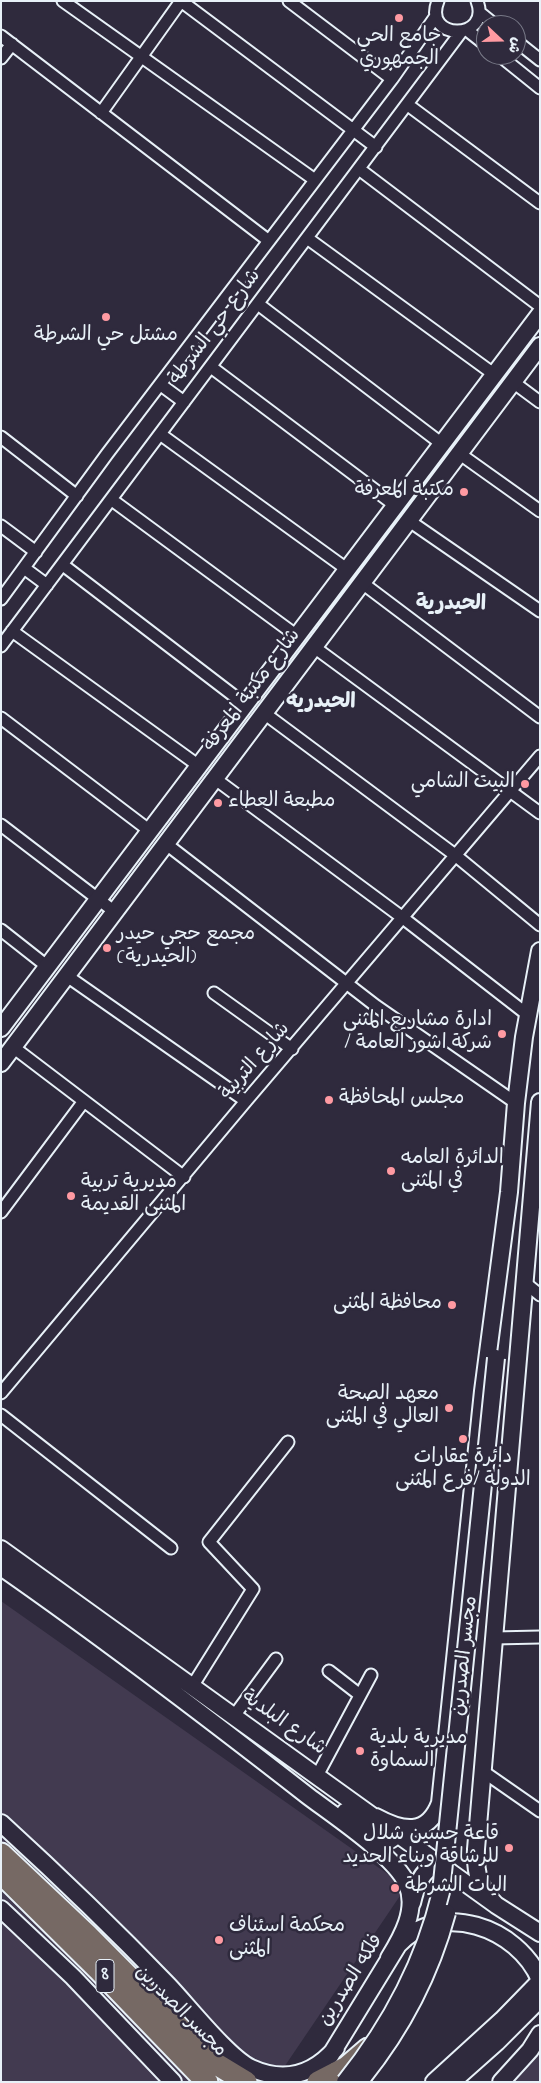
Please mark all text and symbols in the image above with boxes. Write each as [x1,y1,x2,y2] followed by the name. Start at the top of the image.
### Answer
[393,12,405,24] marker: جامع الحي الجمهوري
[476,15,526,65] north arrow
[357,26,441,73] place label: جامع الحي الجمهوري
[502,34,527,56] text: ش
[165,265,267,391] street label: شارع حي الشرطة
[100,311,112,323] marker: مشتل حي الشرطة
[34,325,178,349] place label: مشتل حي الشرطة
[355,480,454,504] place label: مكتبة المعرفة
[458,486,470,498] marker: مكتبة المعرفة
[416,593,486,619] district label: الحيدرية
[199,625,307,757] street label: شارع مكتبة المعرفة
[286,691,356,717] district label: الحيدريه
[411,772,515,796] place label: البيت الشامي
[519,778,531,790] marker: البيت الشامي
[228,791,335,815] place label: مطبعة العطاء
[212,797,224,809] marker: مطبعة العطاء
[117,924,255,971] place label: مجمع حجي حيدر (الحيدرية)
[101,942,113,954] marker: مجمع حجي حيدر (الحيدرية)
[343,1010,492,1057] place label: ادارة مشاريع المثنى / شركة اشور العامة
[216,1018,296,1106] street label: شارع التربية
[496,1028,508,1040] marker: ادارة مشاريع المثنى / شركة اشور العامة
[339,1088,464,1112] place label: مجلس المحافظة
[323,1094,335,1106] marker: مجلس المحافظة
[401,1148,504,1195] place label: الدائرة العامه في المثنى
[385,1165,397,1177] marker: الدائرة العامه في المثنى
[81,1172,186,1219] place label: مديرية تربية المثنى القديمة
[65,1190,77,1202] marker: مديرية تربية المثنى القديمة
[333,1293,442,1317] place label: محافظة المثنى
[446,1299,458,1311] marker: محافظة المثنى
[326,1384,439,1431] place label: معهد الصحة العالي في المثنى
[443,1402,455,1414] marker: معهد الصحة العالي في المثنى
[457,1433,469,1445] marker: دائرة عقارات الدولة /فرع المثنى
[395,1447,531,1494] place label: دائرة عقارات الدولة /فرع المثنى
[448,1595,484,1717] street label: مجسر الصدرين
[236,1686,330,1762] street label: شارع البلدية
[370,1728,467,1775] place label: مديرية بلدية السماوة
[354,1745,366,1757] marker: مديرية بلدية السماوة
[342,1824,499,1871] place label: قاعة حسين شلال للرشاقة وبناء الحديد
[503,1842,515,1854] marker: قاعة حسين شلال للرشاقة وبناء الحديد
[405,1876,507,1900] place label: اليات الشرطة
[389,1882,401,1894] marker: اليات الشرطة
[229,1916,345,1963] place label: محكمة اسئناف المثنى
[314,1931,390,2031] street label: فلكه الصدرين
[213,1934,225,1946] marker: محكمة اسئناف المثنى
[96,1960,114,1992] road number: 8
[129,1961,231,2063] street label: مجسر الصدرين

